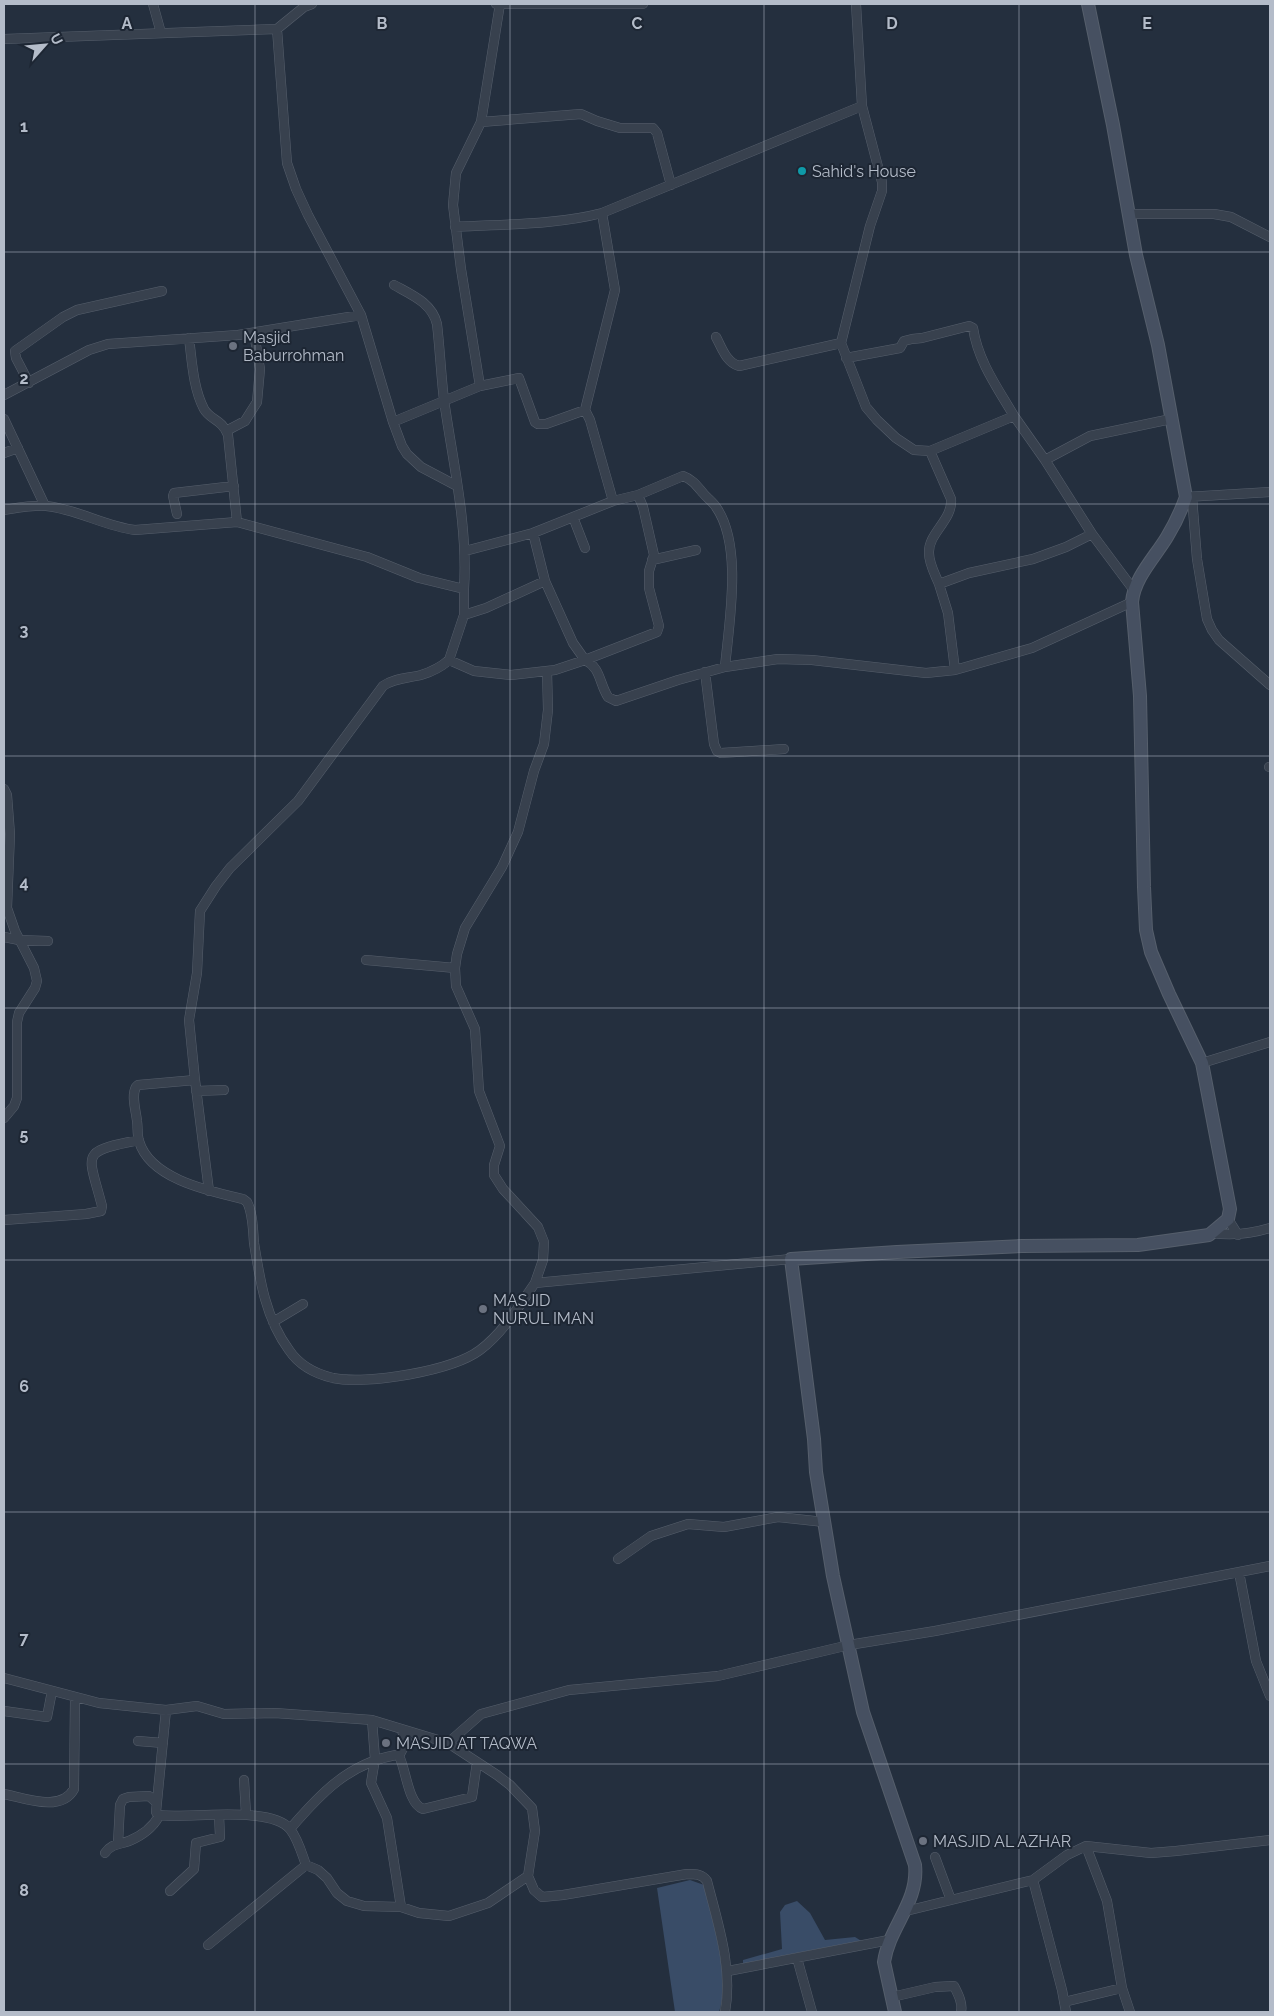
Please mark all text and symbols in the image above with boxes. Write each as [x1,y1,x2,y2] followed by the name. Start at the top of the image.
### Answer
[122,14,133,33] text: A
[377,14,388,33] text: B
[632,14,643,33] text: C
[886,14,898,33] text: D
[1142,14,1152,33] text: E
[20,20,70,70] north arrow
[47,31,66,47] text: U
[20,117,28,136] text: 1
[812,162,916,181] place label: Sahid's House
[796,165,808,177] marker: Sahid's House
[243,328,344,365] place label: Masjid Baburrohman
[227,340,239,352] marker: Masjid Baburrohman
[19,369,29,388] text: 2
[20,621,29,640] text: 3
[19,873,29,892] text: 4
[20,1125,29,1144] text: 5
[493,1291,594,1328] place label: MASJID NURUL IMAN
[477,1303,489,1315] marker: MASJID NURUL IMAN
[19,1377,29,1396] text: 6
[20,1629,29,1648] text: 7
[396,1734,537,1753] place label: MASJID AT TAQWA
[380,1737,392,1749] marker: MASJID AT TAQWA
[933,1832,1071,1851] place label: MASJID AL AZHAR
[917,1835,929,1847] marker: MASJID AL AZHAR
[19,1881,29,1900] text: 8

